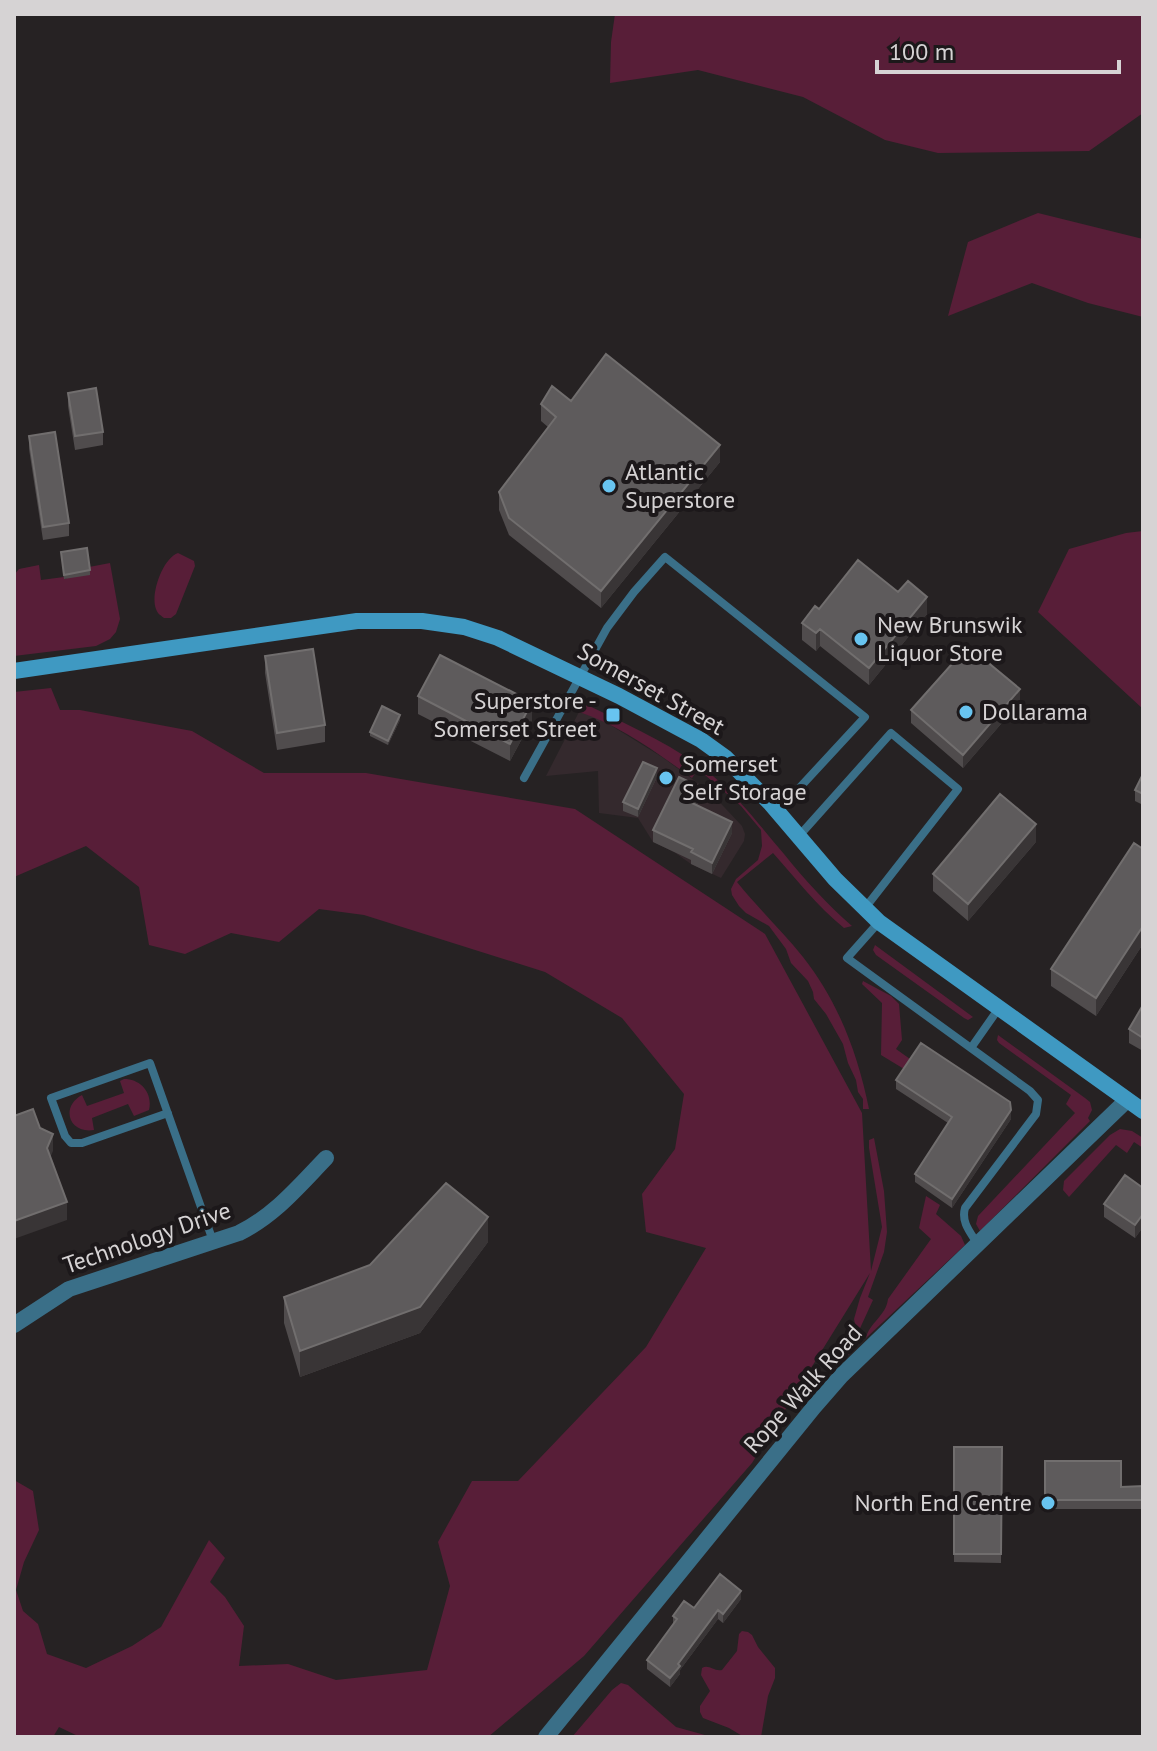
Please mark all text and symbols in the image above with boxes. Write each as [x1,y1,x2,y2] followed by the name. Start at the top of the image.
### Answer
[877,24,1119,74] scale bar
[889,36,954,67] text: 100 m
[625,456,735,515] place label: Atlantic Superstore
[600,477,618,495] marker: Atlantic Superstore
[877,609,1023,668] place label: New Brunswik Liquor Store
[852,630,870,648] marker: New Brunswik Liquor Store
[572,635,730,742] street label: Somerset Street
[433,685,597,744] place label: Superstore - Somerset Street
[982,696,1088,727] place label: Dollarama
[957,703,975,721] marker: Dollarama
[604,706,622,724] marker: Superstore - Somerset Street
[682,748,807,807] place label: Somerset Self Storage
[657,769,675,787] marker: Somerset Self Storage
[59,1194,235,1281] street label: Technology Drive
[737,1318,869,1460] street label: Rope Walk Road
[854,1487,1032,1518] place label: North End Centre
[1039,1494,1057,1512] marker: North End Centre

